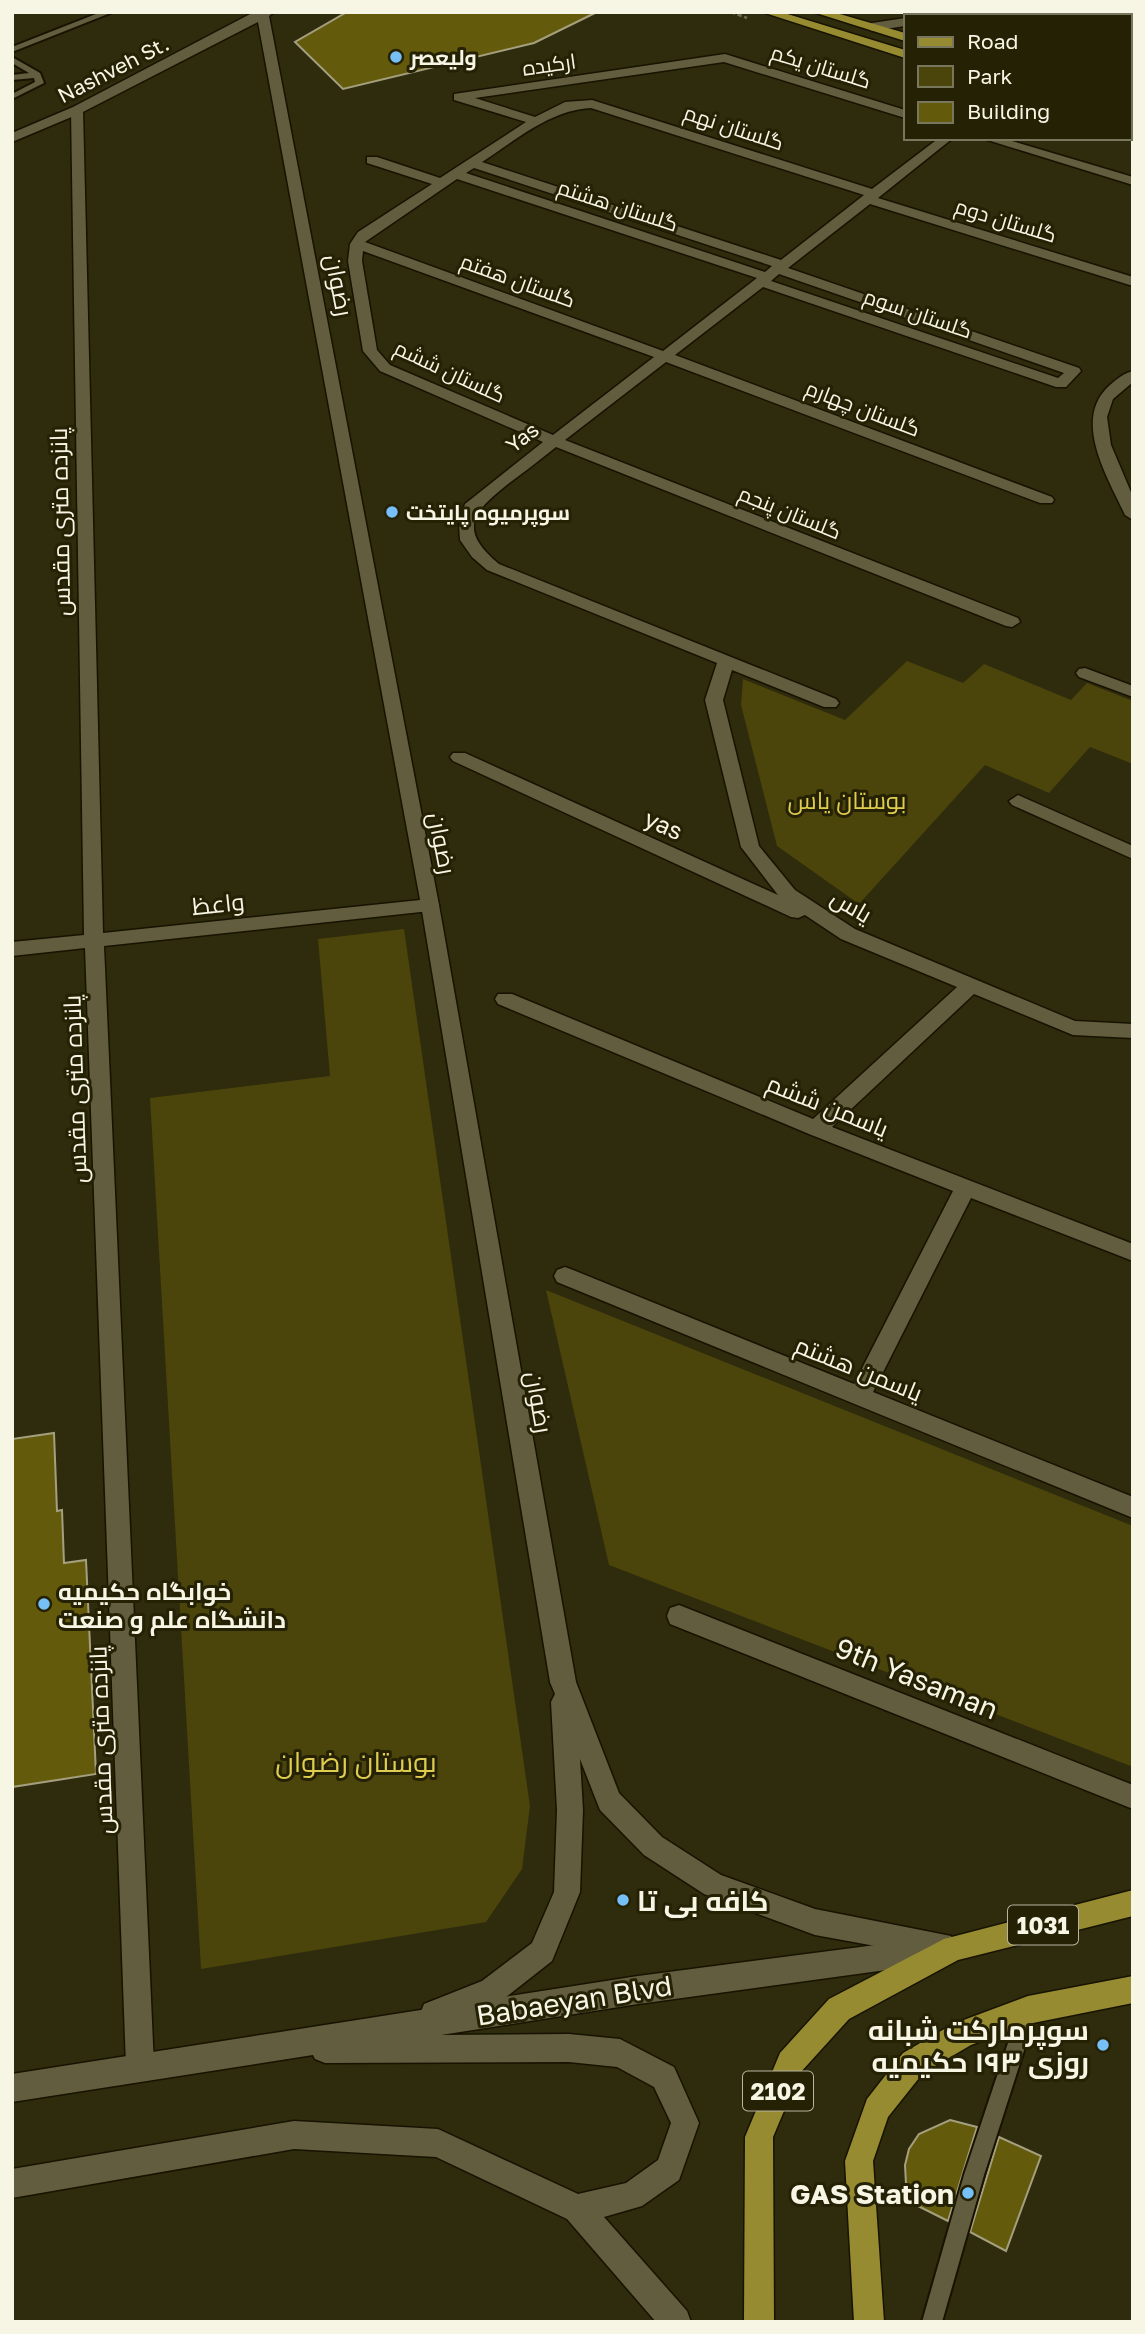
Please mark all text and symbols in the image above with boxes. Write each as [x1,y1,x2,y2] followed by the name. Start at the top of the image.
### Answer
[904,14,1131,140] legend
[967,28,1018,54] text: Road
[53,30,173,108] street label: Nashveh St.
[767,38,874,95] street label: گلستان یکم
[409,44,477,71] place label: ولیعصر
[520,47,578,81] street label: ارکیده
[388,49,404,65] marker: ولیعصر
[967,63,1013,89] text: Park
[967,98,1050,124] text: Building
[680,99,787,157] street label: گلستان نهم
[554,173,681,239] street label: گلستان هشتم
[951,192,1060,250] street label: گلستان دوم
[456,247,579,315] street label: گلستان هفتم
[319,252,360,319] street label: رضوان
[860,282,976,346] street label: گلستان سوم
[389,334,510,410] street label: گلستان ششم
[801,374,924,444] street label: گلستان چهارم
[500,416,544,458] street label: Yas
[43,427,78,617] street label: پانزده متری مقدس
[734,480,845,546] street label: گلستان پنجم
[406,499,570,528] place label: سوپرمیوه پایتخت
[384,504,400,520] marker: سوپرمیوه پایتخت
[788,785,906,815] park label: بوستان یاس
[640,803,688,845] street label: yas
[422,810,463,877] street label: رضوان
[826,882,878,929] street label: یاس
[190,886,246,920] street label: واعظ
[56,994,95,1184] street label: پانزده متری مقدس
[762,1067,894,1146] street label: یاسمن ششم
[790,1329,928,1410] street label: یاسمن هشتم
[519,1369,560,1435] street label: رضوان
[58,1576,286,1636] place label: خوابگاه حکیمیه دانشگاه علم و صنعت
[36,1596,52,1612] marker: خوابگاه حکیمیه دانشگاه علم و صنعت
[831,1630,1003,1726] street label: 9th Yasaman
[82,1645,121,1835] street label: پانزده متری مقدس
[275,1745,437,1779] park label: بوستان رضوان
[637,1884,768,1918] place label: کافه بی تا
[615,1892,631,1908] marker: کافه بی تا
[1008,1906,1078,1944] road number: 1031
[474,1968,674,2032] street label: Babaeyan Blvd
[868,2013,1089,2079] place label: سوپرمارکت شبانه روزی ۱۹۳ حکیمیه
[1095,2037,1111,2053] marker: سوپرمارکت شبانه روزی ۱۹۳ حکیمیه
[743,2072,813,2110] road number: 2102
[790,2177,954,2210] place label: GAS Station
[960,2185,976,2201] marker: GAS Station

